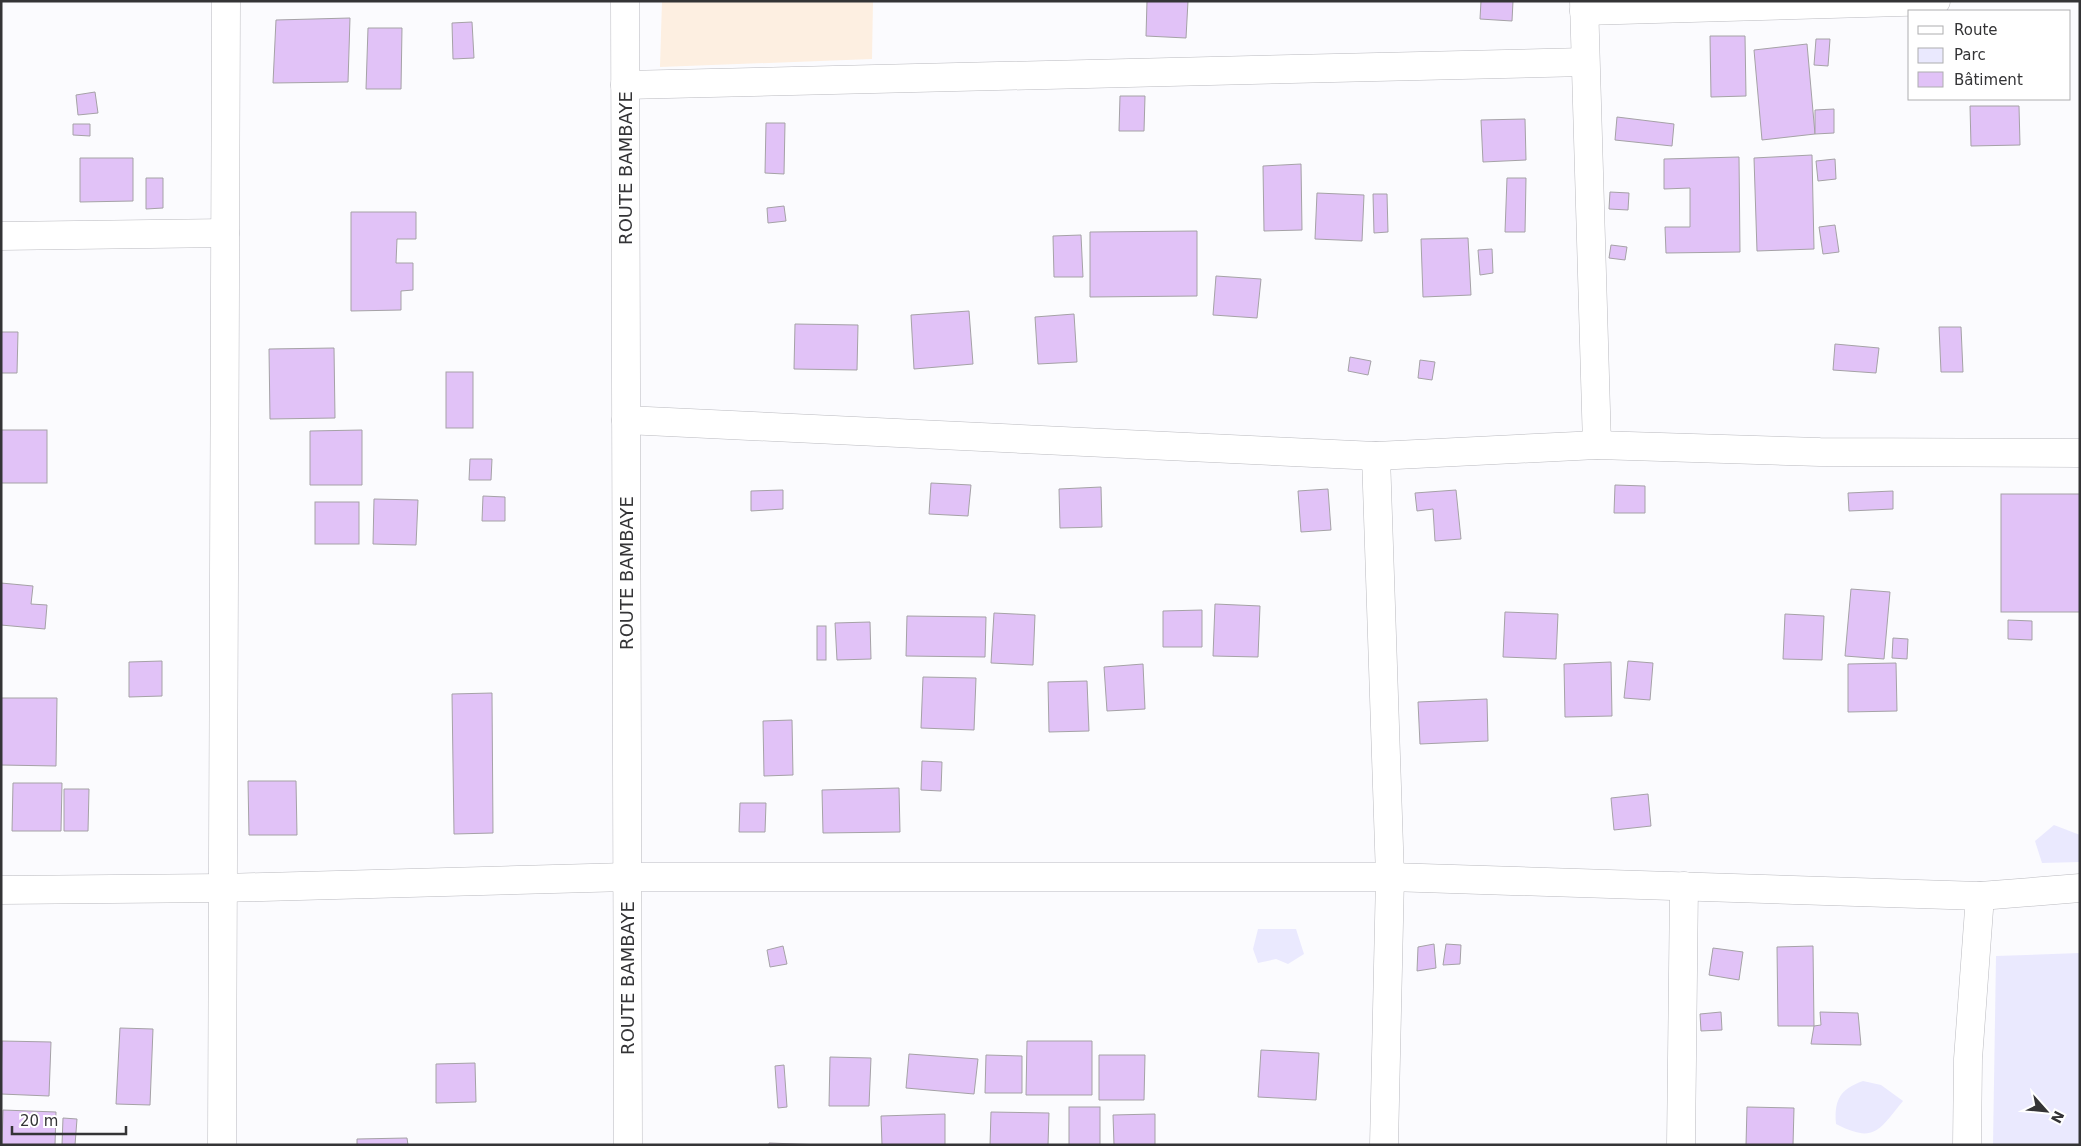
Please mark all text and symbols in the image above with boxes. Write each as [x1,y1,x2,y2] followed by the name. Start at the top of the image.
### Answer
[1908,10,2071,100] legend
[1954,21,1998,39] text: Route
[1954,46,1986,64] text: Parc
[1954,71,2023,89] text: Bâtiment
[615,91,636,245] street label: ROUTE BAMBAYE
[616,496,637,650] street label: ROUTE BAMBAYE
[617,901,638,1055] street label: ROUTE BAMBAYE
[2021,1086,2071,1136] north arrow
[12,1104,126,1136] scale bar
[2048,1108,2067,1126] text: N
[20,1112,58,1130] text: 20 m

